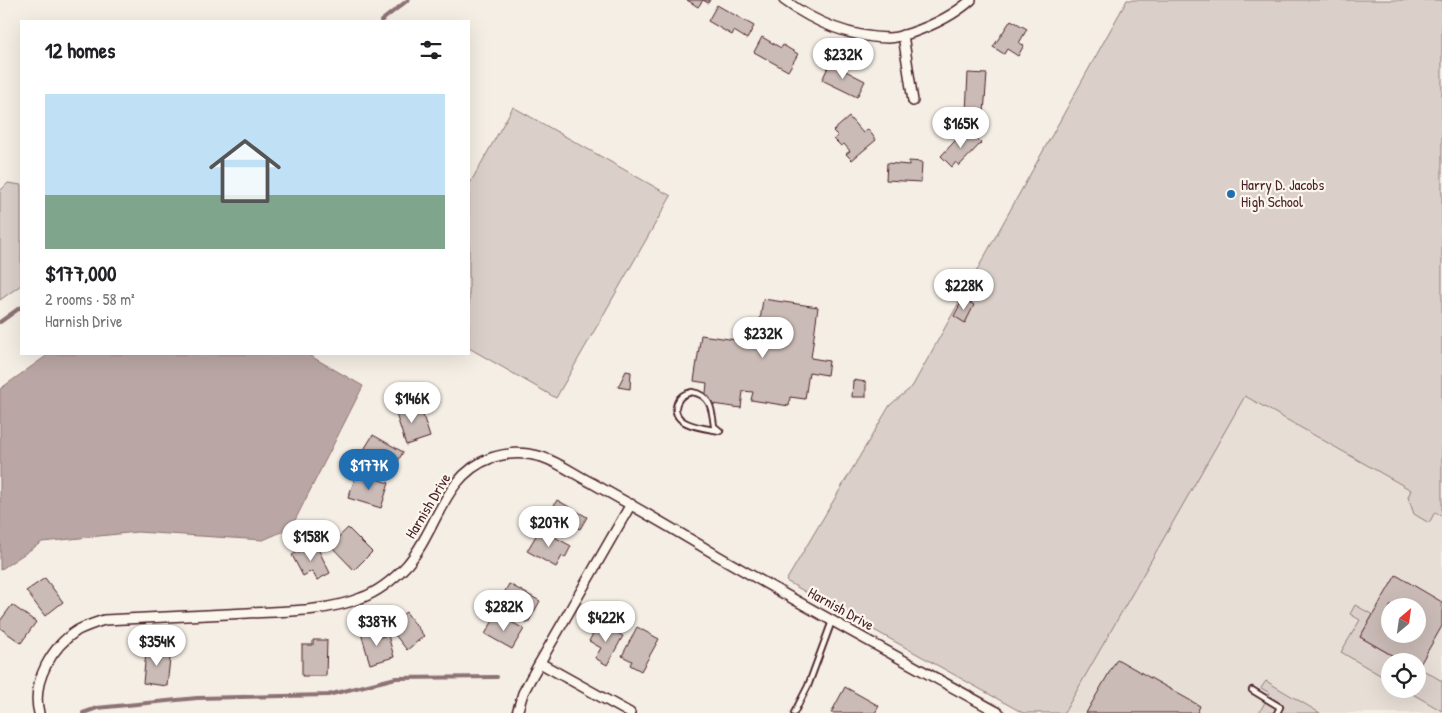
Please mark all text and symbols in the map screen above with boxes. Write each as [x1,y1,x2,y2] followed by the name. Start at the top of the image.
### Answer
[45,36,115,65] text: 12 homes
[417,36,445,64] icon: filters
[808,38,878,80] pin: $232K
[824,43,862,65] text: $232K
[926,106,996,149] pin: $165K
[943,112,979,134] text: $165K
[200,126,290,216] icon: home
[1241,174,1325,212] place label: Harry D. Jacobs High School
[1225,188,1237,200] marker: Harry D. Jacobs High School
[45,259,117,288] text: $177,000
[929,268,999,311] pin: $228K
[945,274,983,296] text: $228K
[45,288,135,310] text: 2 rooms · 58 m²
[45,310,122,332] text: Harnish Drive
[728,316,798,359] pin: $232K
[744,322,782,344] text: $232K
[377,382,447,424] pin: $146K
[395,387,429,409] text: $146K
[334,448,404,491] pin: $177K
[350,454,388,476] text: $177K
[400,469,455,542] street label: Harnish Drive
[514,506,584,548] pin: $207K
[529,511,569,533] text: $207K
[276,520,346,562] pin: $158K
[293,525,329,547] text: $158K
[804,582,878,635] street label: Harnish Drive
[469,590,539,632] pin: $282K
[485,595,523,617] text: $282K
[1381,598,1426,642] north arrow
[1381,598,1426,698] map controls
[571,600,641,643] pin: $422K
[342,604,412,647] pin: $387K
[587,606,625,628] text: $422K
[358,610,396,632] text: $387K
[122,624,192,667] pin: $354K
[139,630,175,652] text: $354K
[1381,653,1426,698] button: locate

